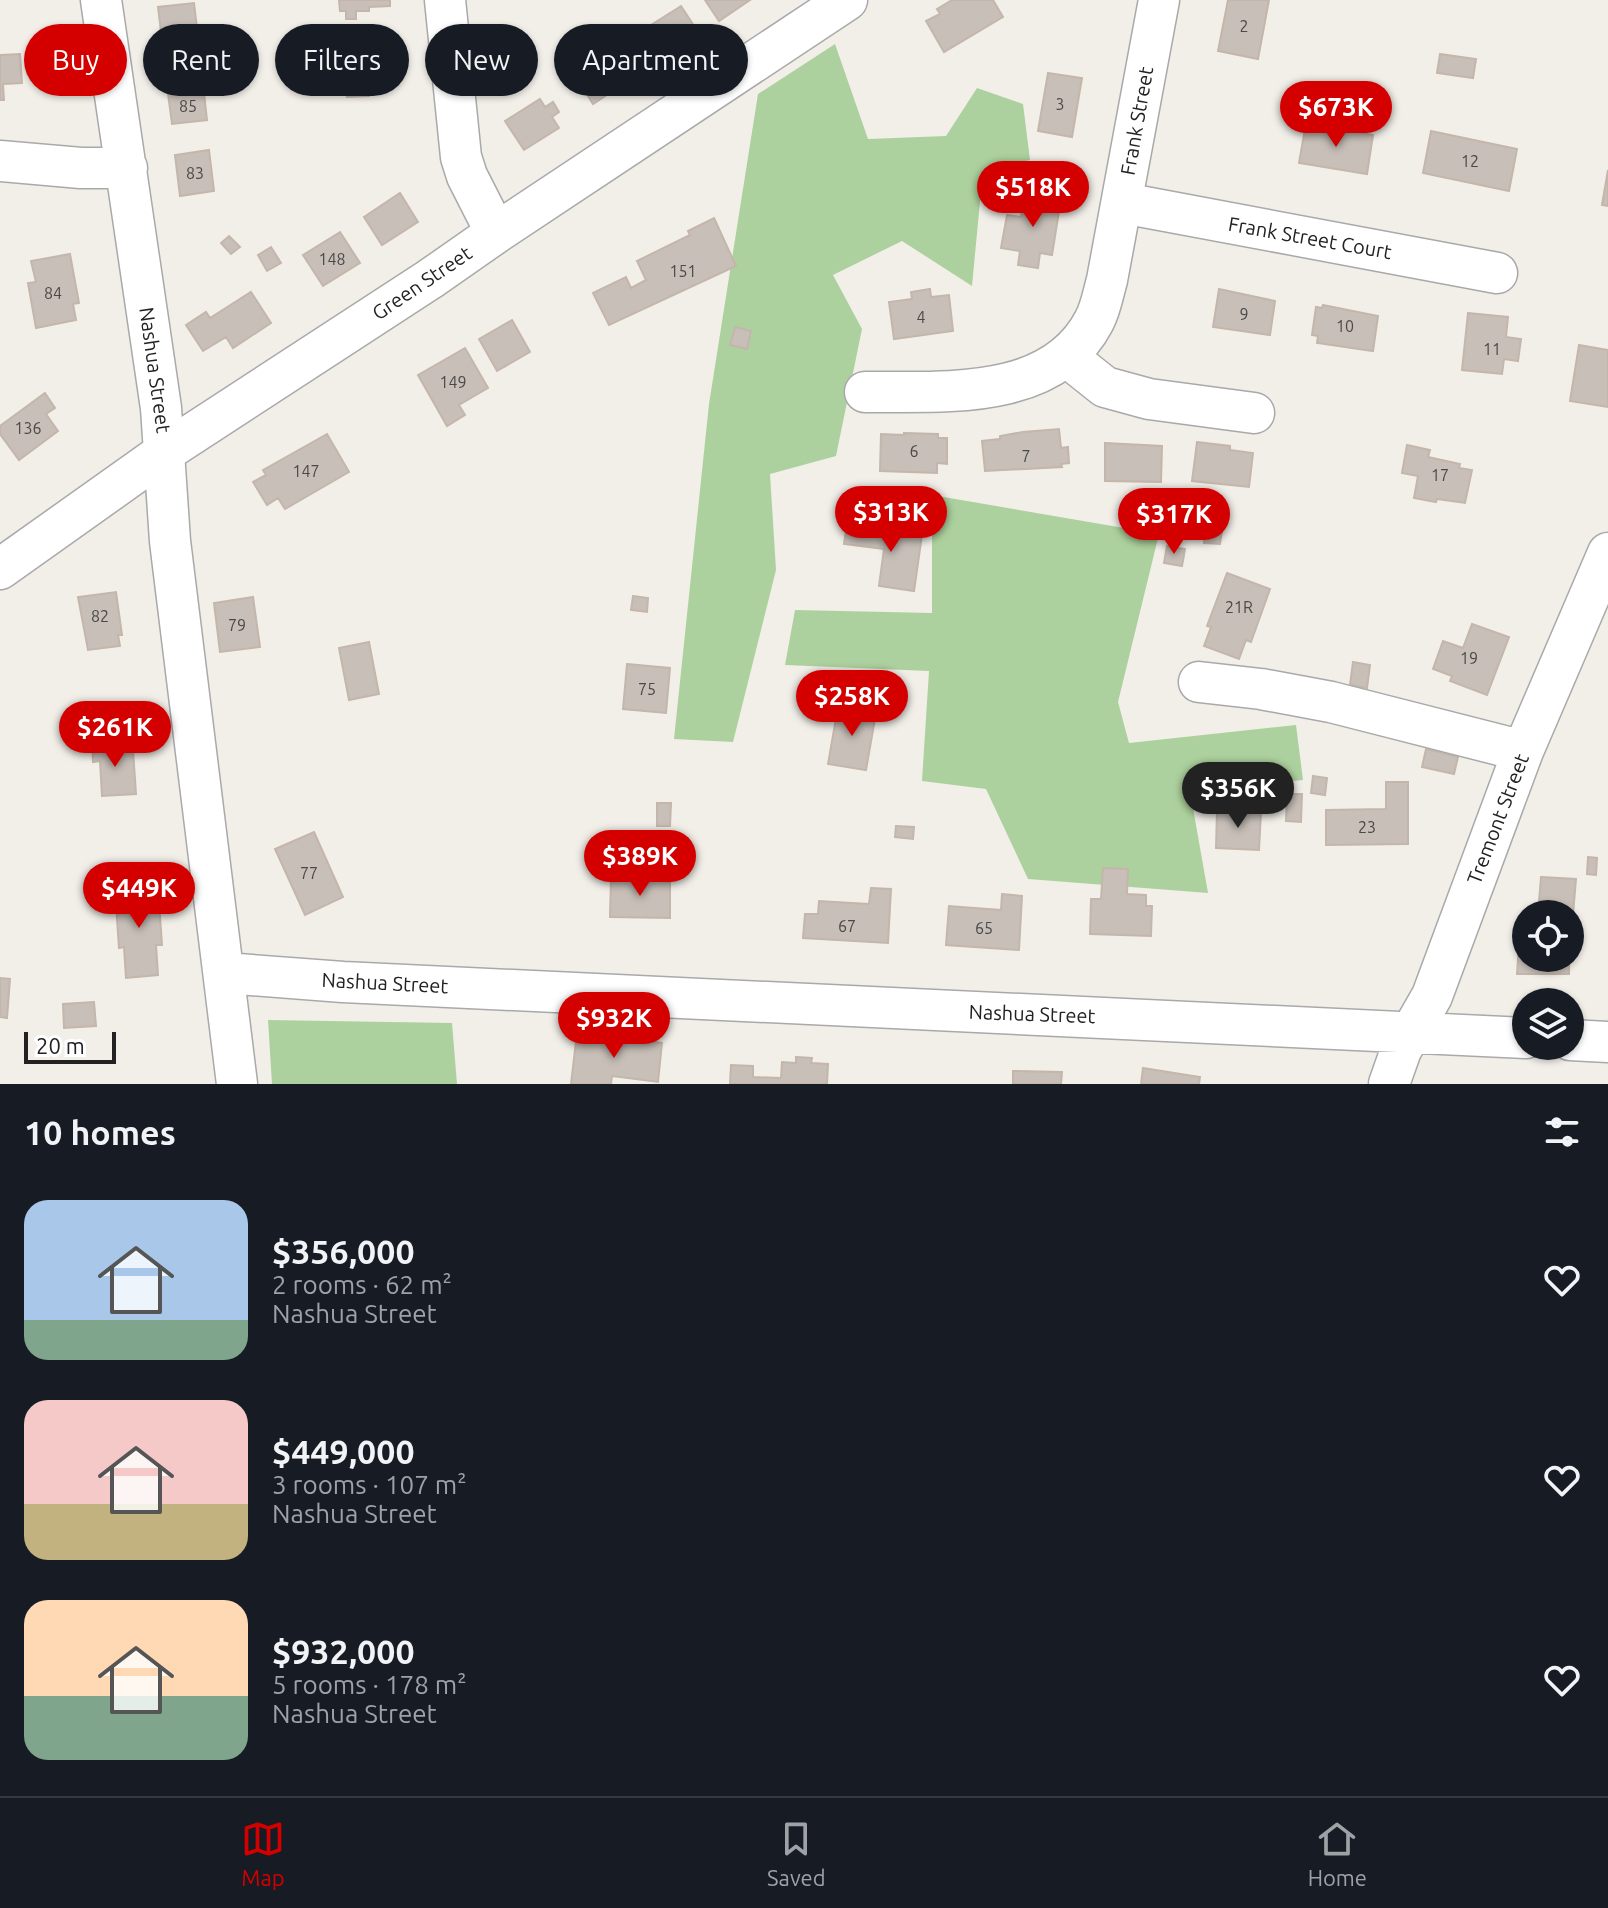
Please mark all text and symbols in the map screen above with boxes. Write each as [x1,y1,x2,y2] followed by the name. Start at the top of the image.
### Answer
[1239,17,1249,35] house number: 2
[24,24,127,96] chip: Buy
[143,24,259,96] chip: Rent
[275,24,409,96] chip: Filters
[425,24,538,96] chip: New
[554,24,748,96] chip: Apartment
[1116,65,1157,177] street label: Frank Street
[1280,81,1392,149] pin: $673K
[1298,92,1374,121] text: $673K
[1055,95,1065,113] house number: 3
[179,97,197,115] house number: 85
[1461,152,1479,170] house number: 12
[977,161,1089,229] pin: $518K
[186,164,204,182] house number: 83
[995,172,1071,201] text: $518K
[1227,212,1394,263] street label: Frank Street Court
[368,241,476,324] street label: Green Street
[318,250,346,268] house number: 148
[669,262,697,280] house number: 151
[44,284,62,302] house number: 84
[1239,305,1249,323] house number: 9
[135,306,176,434] street label: Nashua Street
[916,308,926,326] house number: 4
[1336,317,1354,335] house number: 10
[1483,340,1501,358] house number: 11
[439,373,467,391] house number: 149
[14,419,42,437] house number: 136
[909,442,919,460] house number: 6
[1021,447,1031,465] house number: 7
[292,462,320,480] house number: 147
[1431,466,1449,484] house number: 17
[835,486,947,554] pin: $313K
[1118,488,1230,556] pin: $317K
[853,497,929,526] text: $313K
[1136,499,1212,528] text: $317K
[1225,598,1253,616] house number: 21R
[91,607,109,625] house number: 82
[228,616,246,634] house number: 79
[1460,649,1478,667] house number: 19
[796,670,908,738] pin: $258K
[638,680,656,698] house number: 75
[814,681,890,710] text: $258K
[59,701,171,769] pin: $261K
[77,712,153,741] text: $261K
[1462,750,1533,887] street label: Tremont Street
[1182,762,1294,830] pin: $356K
[1200,773,1276,802] text: $356K
[1358,818,1376,836] house number: 23
[584,830,696,898] pin: $389K
[602,841,678,870] text: $389K
[83,862,195,930] pin: $449K
[300,864,318,882] house number: 77
[101,873,177,902] text: $449K
[1512,900,1584,1060] map controls
[1512,900,1584,972] button: locate
[838,917,856,935] house number: 67
[975,919,993,937] house number: 65
[321,968,449,997] street label: Nashua Street
[1512,988,1584,1060] button: layers
[558,992,670,1060] pin: $932K
[968,1000,1096,1027] street label: Nashua Street
[576,1003,652,1032] text: $932K
[24,1028,116,1064] scale bar
[36,1033,85,1058] text: 20 m
[1540,1110,1584,1154] icon: filters
[24,1113,176,1151] text: 10 homes
[88,1232,184,1328] icon: home
[272,1232,415,1270] text: $356,000
[1540,1258,1584,1302] icon: heart
[272,1270,452,1299] text: 2 rooms · 62 m²
[272,1299,437,1328] text: Nashua Street
[88,1432,184,1528] icon: home
[272,1432,415,1470] text: $449,000
[1540,1458,1584,1502] icon: heart
[272,1470,467,1499] text: 3 rooms · 107 m²
[272,1499,437,1528] text: Nashua Street
[88,1632,184,1728] icon: home
[272,1632,415,1670] text: $932,000
[1540,1658,1584,1702] icon: heart
[272,1670,467,1699] text: 5 rooms · 178 m²
[272,1699,437,1728] text: Nashua Street
[241,1817,285,1890] tab: Map
[767,1817,826,1890] tab: Saved
[1308,1817,1367,1890] tab: Home

